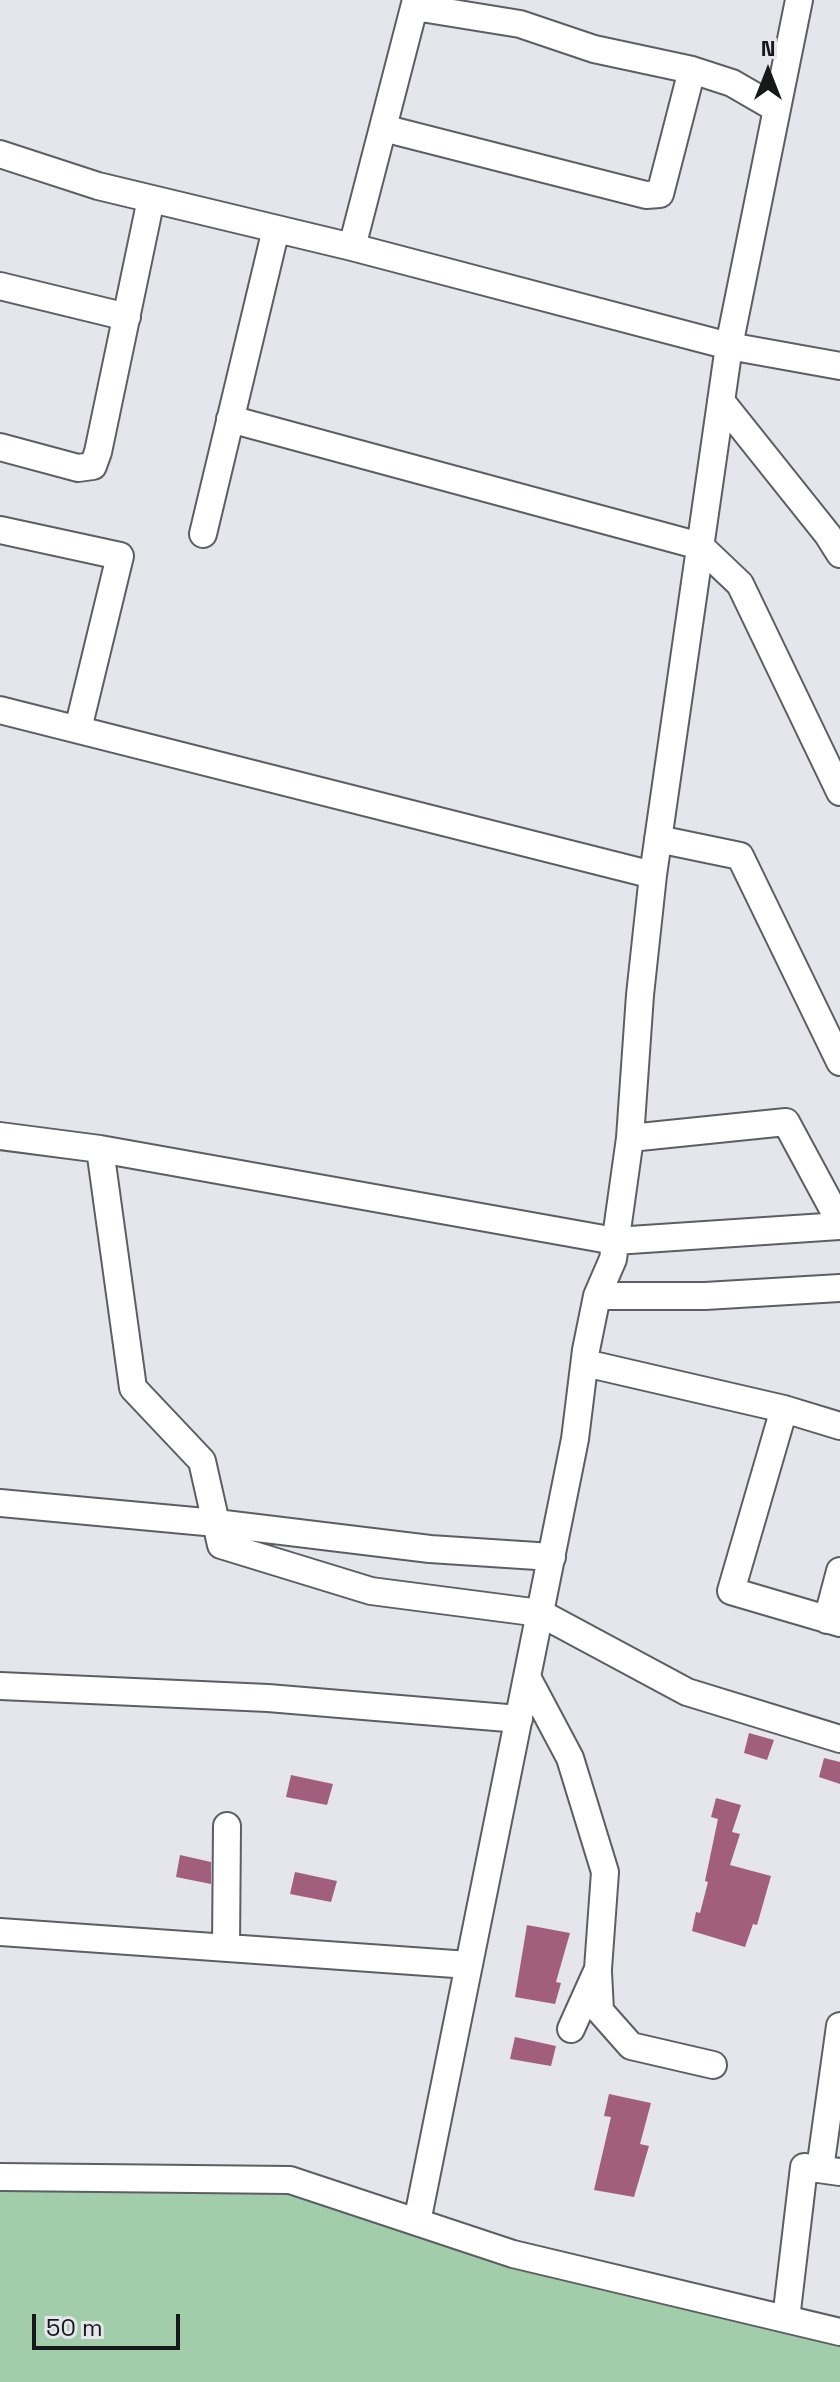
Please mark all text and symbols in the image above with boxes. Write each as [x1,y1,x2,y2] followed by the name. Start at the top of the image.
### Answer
[728,32,808,112] north arrow
[761,34,775,62] text: N
[36,2298,184,2348] scale bar
[46,2312,103,2343] text: 50 m

